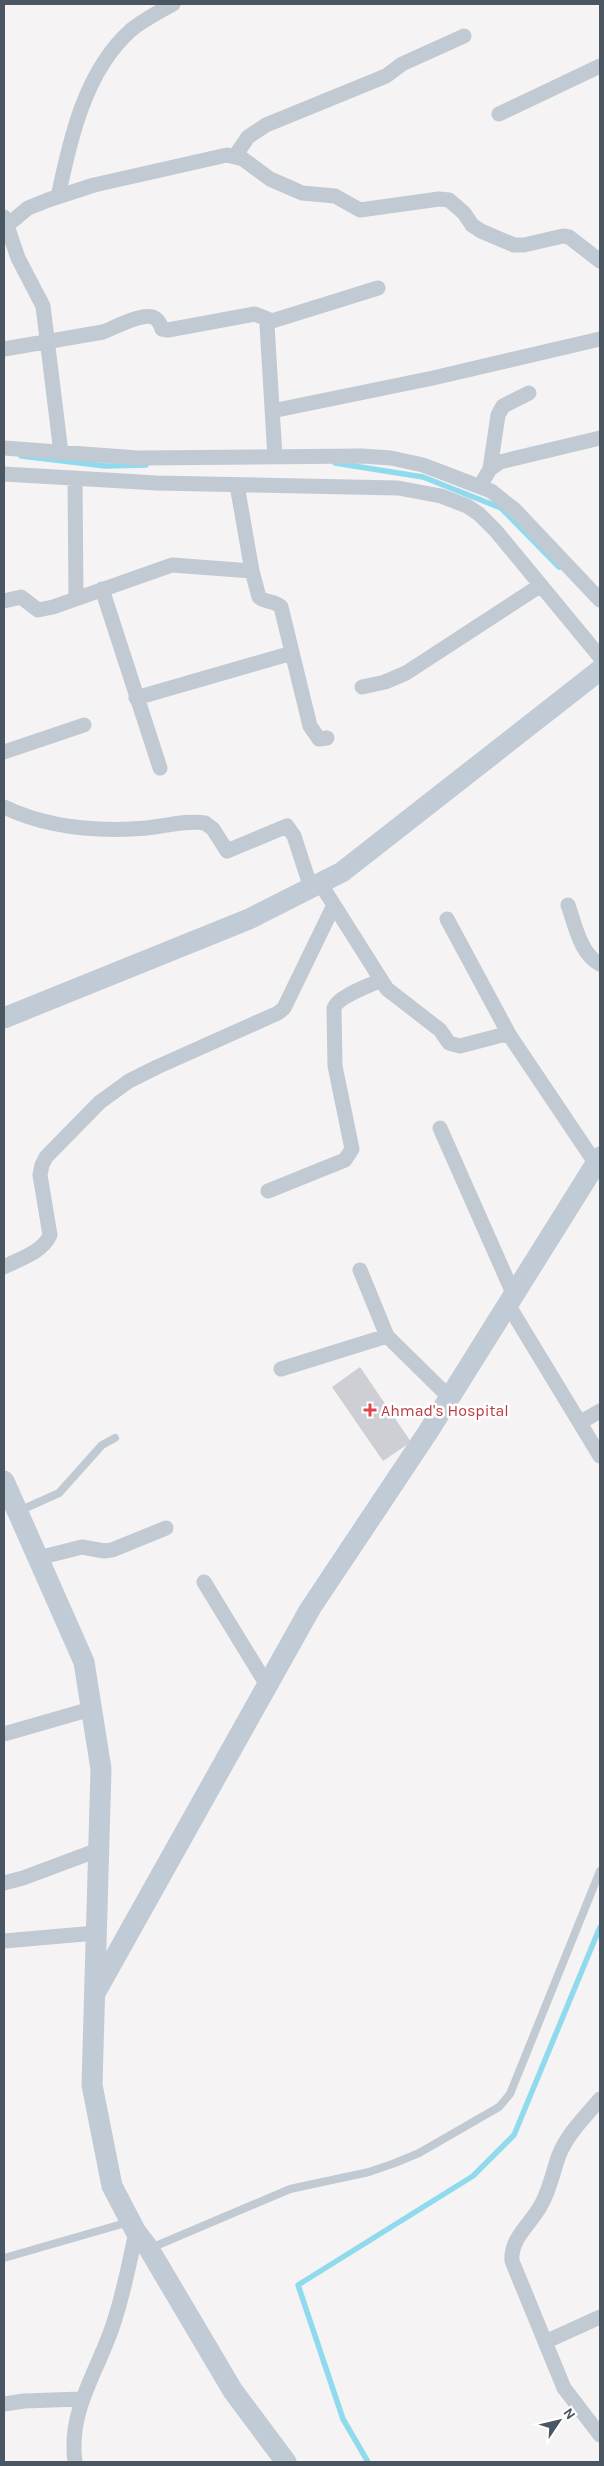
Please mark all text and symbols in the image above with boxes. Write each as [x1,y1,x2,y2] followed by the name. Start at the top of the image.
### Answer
[381,1401,509,1420] place label: Ahmad's Hospital
[363,1403,377,1417] marker: Ahmad's Hospital
[534,2396,584,2446] north arrow
[559,2405,579,2423] text: N

